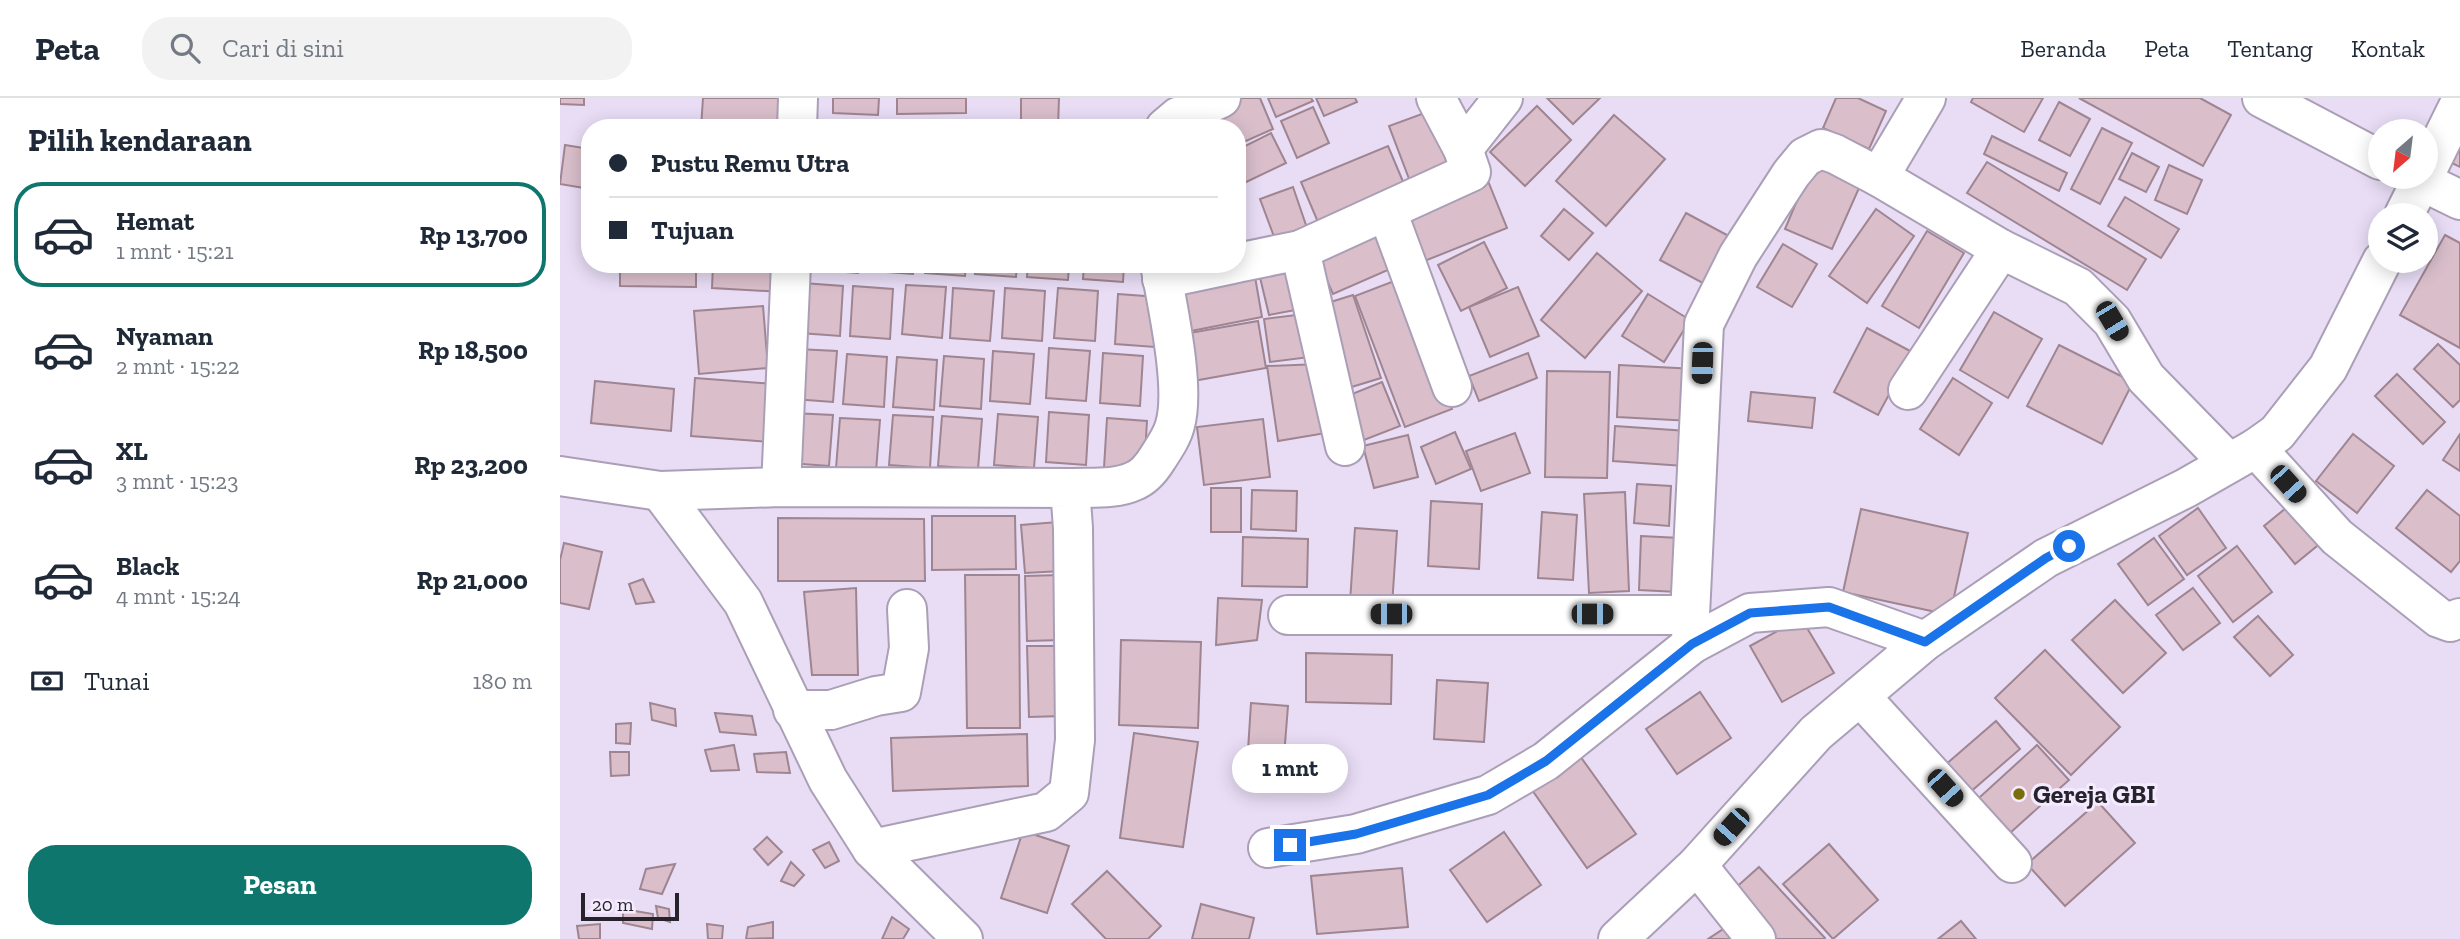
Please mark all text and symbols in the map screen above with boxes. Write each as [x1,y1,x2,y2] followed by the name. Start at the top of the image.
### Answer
[142,17,632,80] search box
[35,29,100,68] text: Peta
[166,29,204,67] icon: search
[222,32,344,64] text: Cari di sini
[2020,34,2106,63] text: Beranda
[2144,34,2189,63] text: Peta
[2227,34,2313,63] text: Tentang
[2351,34,2425,63] text: Kontak
[2368,119,2438,189] north arrow
[2368,119,2438,273] map controls
[28,121,252,159] text: Pilih kendaraan
[651,147,849,179] text: Pustu Remu Utra
[32,203,95,266] icon: car
[2368,203,2438,273] button: layers
[116,205,194,237] text: Hemat
[651,214,734,246] text: Tujuan
[419,219,528,251] text: Rp 13,700
[116,237,234,265] text: 1 mnt · 15:21
[2093,298,2132,344] car
[32,318,95,381] icon: car
[116,320,213,352] text: Nyaman
[418,334,528,366] text: Rp 18,500
[1691,342,1714,384] car
[116,352,240,380] text: 2 mnt · 15:22
[32,433,95,496] icon: car
[116,435,148,467] text: XL
[414,449,528,481] text: Rp 23,200
[2267,461,2310,507] car
[116,467,238,495] text: 3 mnt · 15:23
[2053,530,2085,562] route start
[32,548,95,611] icon: car
[116,550,179,582] text: Black
[417,564,528,596] text: Rp 21,000
[116,582,241,610] text: 4 mnt · 15:24
[1371,604,1413,625] car
[1572,604,1614,625] car
[28,662,66,700] icon: cash
[84,665,149,697] text: Tunai
[472,667,532,695] text: 180 m
[1232,744,1348,792] callout: 1 mnt
[1262,754,1318,782] text: 1 mnt
[1924,765,1967,811] car
[2033,778,2155,810] place label: Gereja GBI
[2011,786,2027,802] marker: Gereja GBI
[1710,804,1753,850] car
[1274,829,1306,861] route end
[28,845,532,925] button: Pesan
[581,890,679,922] scale bar
[592,893,633,916] text: 20 m

